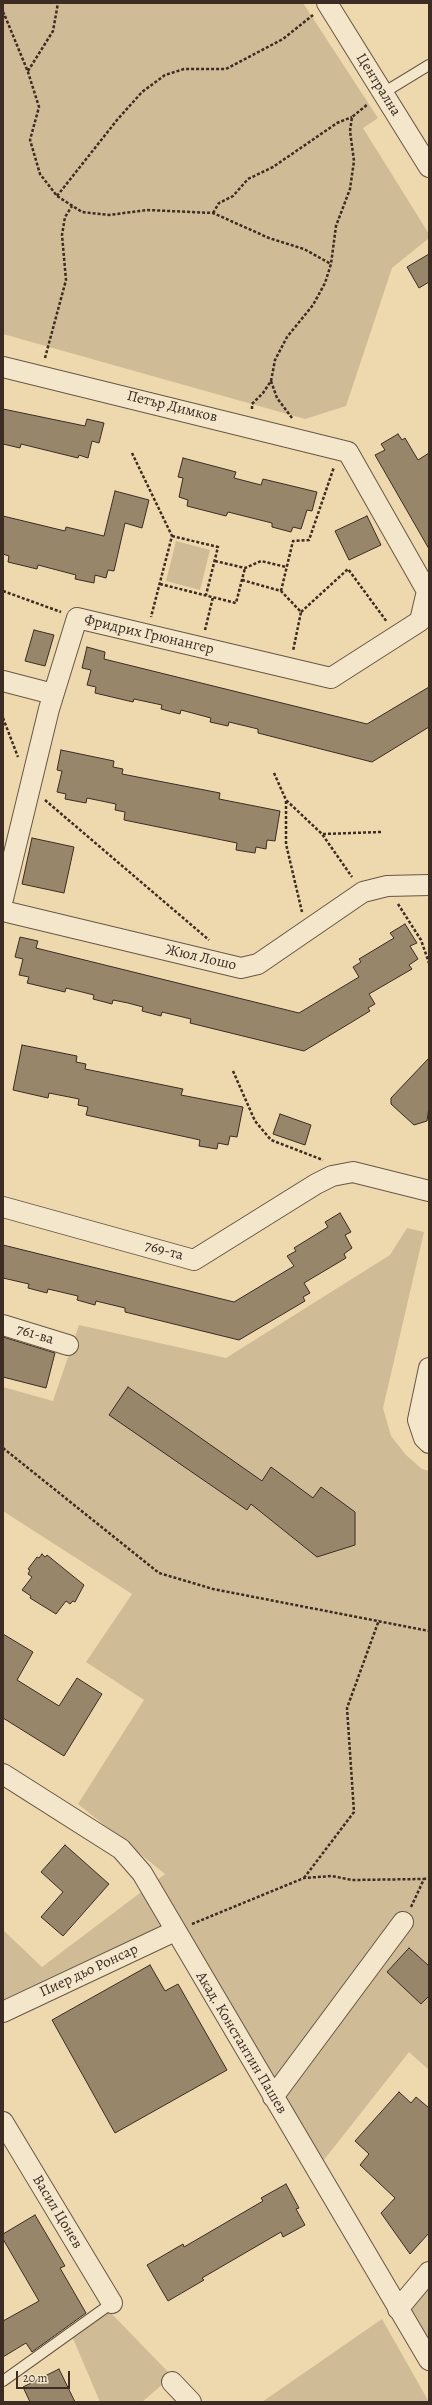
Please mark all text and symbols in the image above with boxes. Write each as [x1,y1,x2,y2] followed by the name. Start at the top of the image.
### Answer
[352,50,404,120] street label: Централна
[125,387,219,427] street label: Петър Димков
[82,611,216,659] street label: Фридрих Грюнангер
[164,941,238,975] street label: Жюл Лошо
[143,1237,185,1265] street label: 769-та
[14,1321,56,1349] street label: 761-ва
[37,1940,141,2002] street label: Пиер дьо Ронсар
[191,1969,291,2117] street label: Акад. Константин Пашев
[28,2172,86,2252] street label: Васил Цонев
[18,2363,72,2389] scale bar
[23,2370,47,2386] text: 20 m

